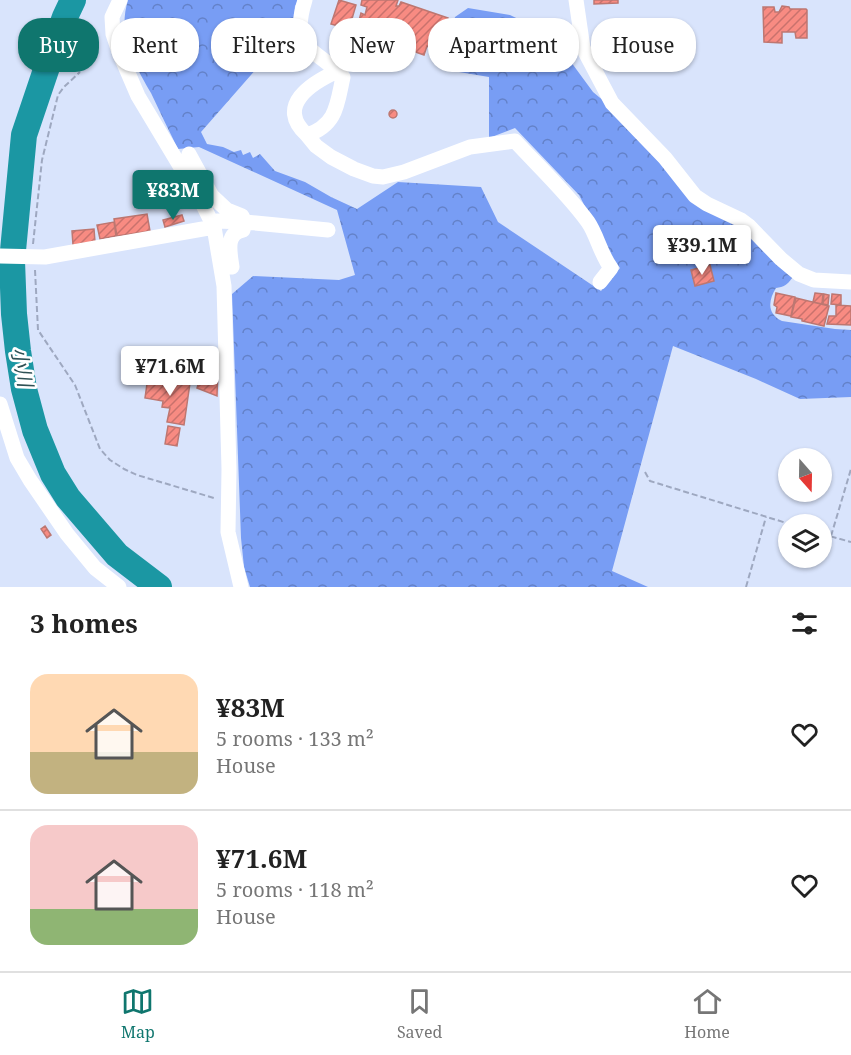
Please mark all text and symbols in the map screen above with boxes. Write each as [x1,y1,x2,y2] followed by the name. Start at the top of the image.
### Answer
[18,18,99,72] chip: Buy
[111,18,199,72] chip: Rent
[211,18,317,72] chip: Filters
[329,18,416,72] chip: New
[428,18,579,72] chip: Apartment
[591,18,696,72] chip: House
[137,170,209,221] pin: ¥83M
[147,176,199,203] text: ¥83M
[653,225,751,276] pin: ¥39.1M
[667,231,737,258] text: ¥39.1M
[5,345,40,391] water label: 小川
[121,346,219,397] pin: ¥71.6M
[135,352,205,379] text: ¥71.6M
[778,448,832,502] north arrow
[778,448,832,568] map controls
[778,514,832,568] button: layers
[30,605,138,641] text: 3 homes
[788,607,821,640] icon: filters
[216,689,285,725] text: ¥83M
[78,698,150,770] icon: home
[788,718,821,751] icon: heart
[216,725,374,752] text: 5 rooms · 133 m²
[216,752,276,779] text: House
[216,840,307,876] text: ¥71.6M
[78,849,150,921] icon: home
[788,869,821,902] icon: heart
[216,876,374,903] text: 5 rooms · 118 m²
[216,903,276,930] text: House
[121,985,155,1043] tab: Map
[397,985,442,1043] tab: Saved
[684,985,730,1043] tab: Home

